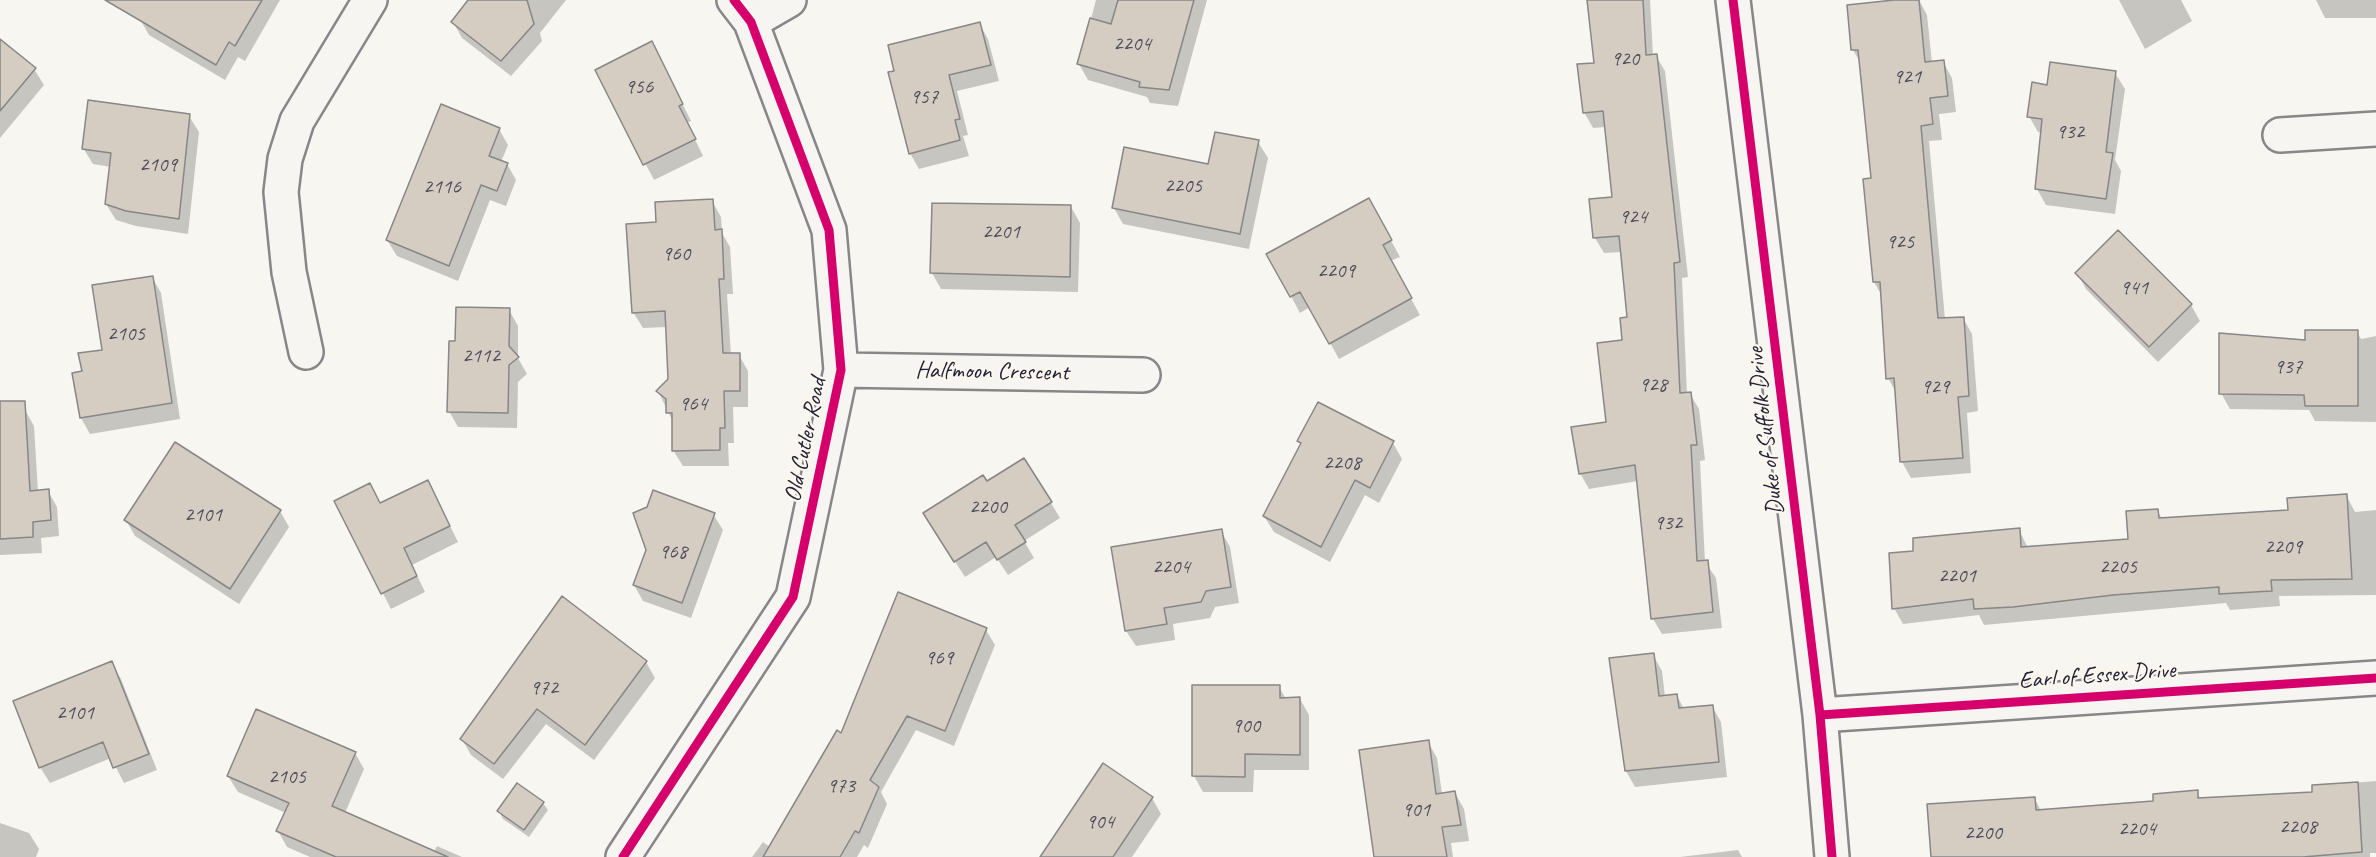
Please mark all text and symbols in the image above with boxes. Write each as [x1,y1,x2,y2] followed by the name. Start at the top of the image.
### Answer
[1113,31,1151,57] house number: 2204
[1611,46,1639,72] house number: 920
[1893,64,1921,90] house number: 921
[625,74,653,100] house number: 956
[910,84,938,110] house number: 957
[2056,119,2084,145] house number: 932
[139,152,177,178] house number: 2109
[1164,173,1202,199] house number: 2205
[423,174,461,200] house number: 2116
[1619,204,1647,230] house number: 924
[982,219,1020,245] house number: 2201
[1886,229,1914,255] house number: 925
[662,241,690,267] house number: 960
[1317,258,1355,284] house number: 2209
[2120,275,2148,301] house number: 941
[107,321,145,347] house number: 2105
[462,343,500,369] house number: 2112
[1741,345,1791,517] street label: Duke of Suffolk Drive
[2274,354,2302,380] house number: 937
[915,356,1069,388] street label: Halfmoon Crescent
[1639,372,1667,398] house number: 928
[1921,374,1949,400] house number: 929
[779,375,833,505] street label: Old Cutler Road
[679,391,707,417] house number: 964
[1323,450,1361,476] house number: 2208
[969,494,1007,520] house number: 2200
[184,502,222,528] house number: 2101
[1654,510,1682,536] house number: 932
[2264,534,2302,560] house number: 2209
[659,539,687,565] house number: 968
[1152,554,1190,580] house number: 2204
[2099,554,2137,580] house number: 2205
[1938,563,1976,589] house number: 2201
[925,645,953,671] house number: 969
[2018,656,2176,696] street label: Earl of Essex Drive
[530,675,558,701] house number: 972
[56,700,94,726] house number: 2101
[1232,713,1260,739] house number: 900
[268,764,306,790] house number: 2105
[827,773,855,799] house number: 973
[1402,797,1430,823] house number: 901
[1086,809,1114,835] house number: 904
[2279,814,2317,840] house number: 2208
[2118,816,2156,842] house number: 2204
[1964,820,2002,846] house number: 2200

